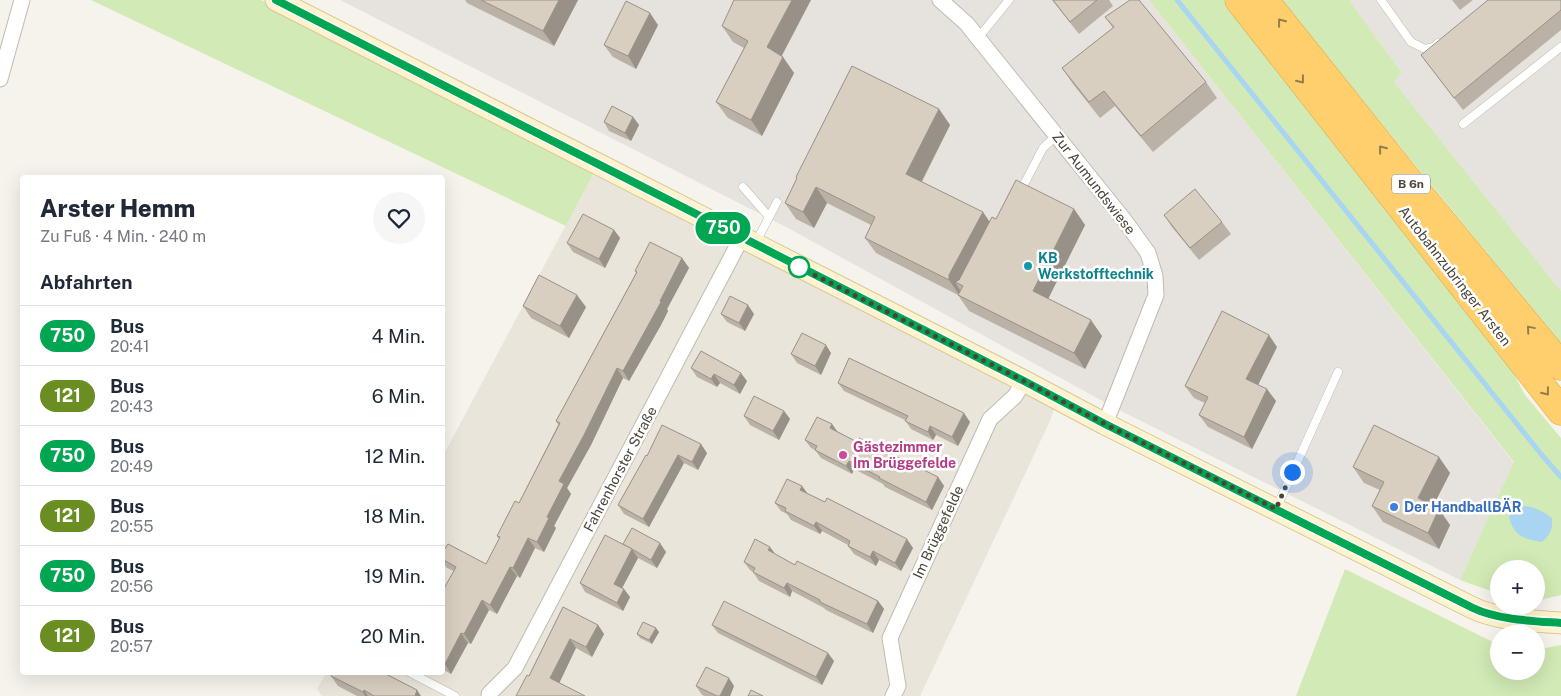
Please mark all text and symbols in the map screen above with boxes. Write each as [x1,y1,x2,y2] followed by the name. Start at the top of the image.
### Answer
[1278,18,1287,28] one-way arrow
[1295,74,1304,84] one-way arrow
[1049,129,1139,237] street label: Zur Aumundswiese
[1380,146,1388,155] one-way arrow
[1392,174,1430,193] road number: B 6n
[373,192,425,244] button: heart
[40,194,195,222] text: Arster Hemm
[1396,203,1514,349] street label: Autobahnzubringer Arsten
[694,212,752,244] line badge: 750
[705,217,741,238] text: 750
[40,227,206,246] text: Zu Fuß · 4 Min. · 240 m
[1038,250,1154,282] place label: KB Werkstofftechnik
[788,256,810,278] unlabelled marker
[1022,260,1034,272] marker: KB Werkstofftechnik
[40,271,132,293] text: Abfahrten
[110,315,144,337] text: Bus
[50,325,85,346] text: 750
[372,325,425,347] text: 4 Min.
[1526,325,1535,334] one-way arrow
[110,337,149,356] text: 20:41
[110,375,144,397] text: Bus
[54,385,81,406] text: 121
[372,385,425,407] text: 6 Min.
[1540,386,1549,396] one-way arrow
[110,397,153,416] text: 20:43
[580,404,660,534] street label: Fahrenhorster Straße
[110,435,144,457] text: Bus
[853,439,956,471] place label: Gästezimmer Im Brüggefelde
[50,445,85,466] text: 750
[364,445,425,467] text: 12 Min.
[837,449,849,461] marker: Gästezimmer Im Brüggefelde
[110,457,153,476] text: 20:49
[1280,460,1305,485] your location
[909,483,967,581] street label: Im Brüggefelde
[110,495,144,517] text: Bus
[1404,498,1521,515] place label: Der HandballBÄR
[1388,501,1400,513] marker: Der HandballBÄR
[54,505,81,526] text: 121
[363,505,425,527] text: 18 Min.
[110,517,153,536] text: 20:55
[110,555,144,577] text: Bus
[1490,560,1545,680] map controls
[1490,560,1545,615] button: +
[50,565,85,586] text: 750
[364,565,425,587] text: 19 Min.
[110,577,153,596] text: 20:56
[110,615,144,637] text: Bus
[54,625,81,646] text: 121
[361,625,425,647] text: 20 Min.
[1490,625,1545,680] button: −
[110,637,153,656] text: 20:57

